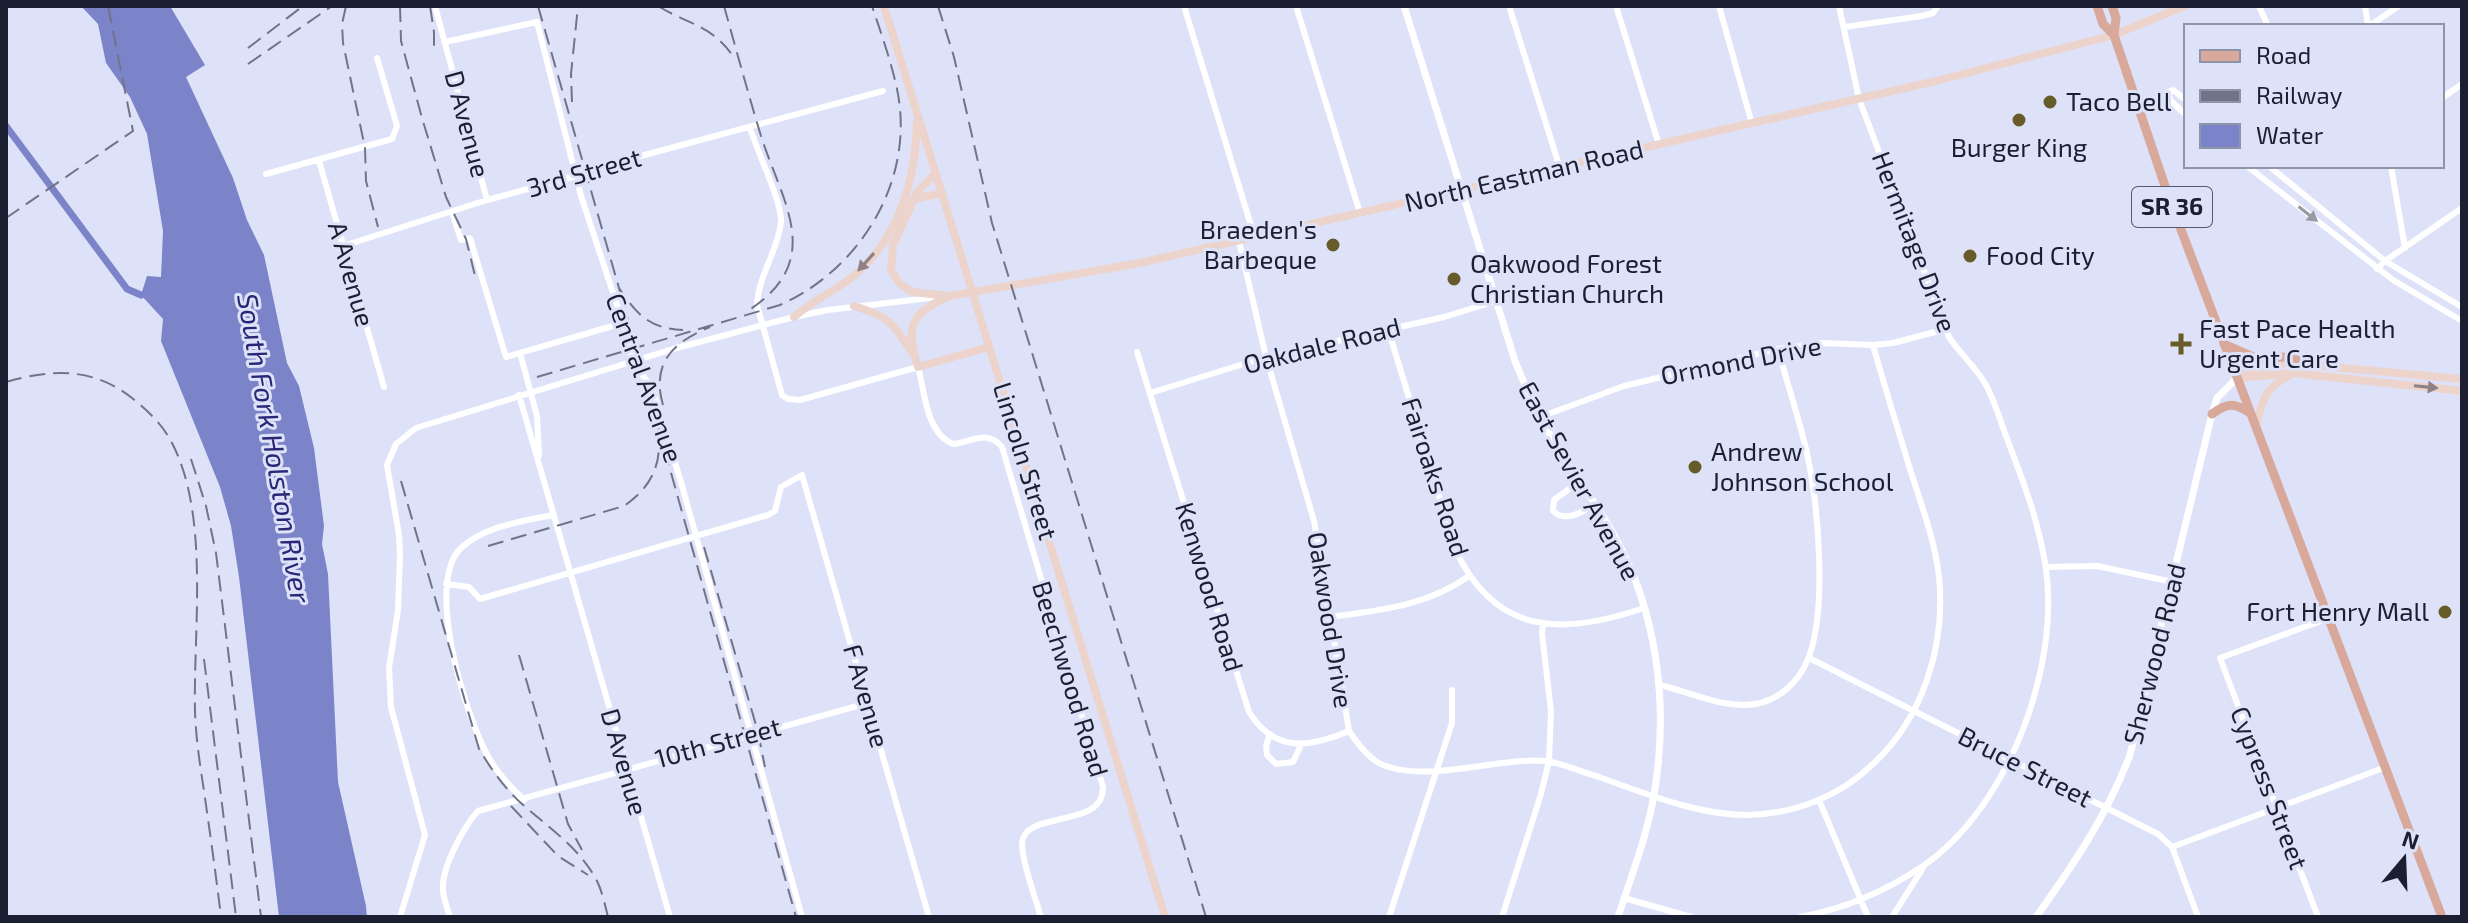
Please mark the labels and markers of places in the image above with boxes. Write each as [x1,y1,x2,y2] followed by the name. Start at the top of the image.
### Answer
[2066,85,2172,116] place label: Taco Bell
[2041,93,2059,111] marker: Taco Bell
[2010,111,2028,129] marker: Burger King
[1951,131,2087,162] place label: Burger King
[1200,213,1317,274] place label: Braeden's Barbeque
[1324,236,1342,254] marker: Braeden's Barbeque
[1986,239,2095,270] place label: Food City
[1470,247,1664,308] place label: Oakwood Forest Christian Church
[1961,247,1979,265] marker: Food City
[1445,270,1463,288] marker: Oakwood Forest Christian Church
[2199,312,2396,373] place label: Fast Pace Health Urgent Care
[2170,333,2192,355] marker: Fast Pace Health Urgent Care
[1711,435,1894,496] place label: Andrew Johnson School
[1686,458,1704,476] marker: Andrew Johnson School
[2246,595,2429,626] place label: Fort Henry Mall
[2436,603,2454,621] marker: Fort Henry Mall

